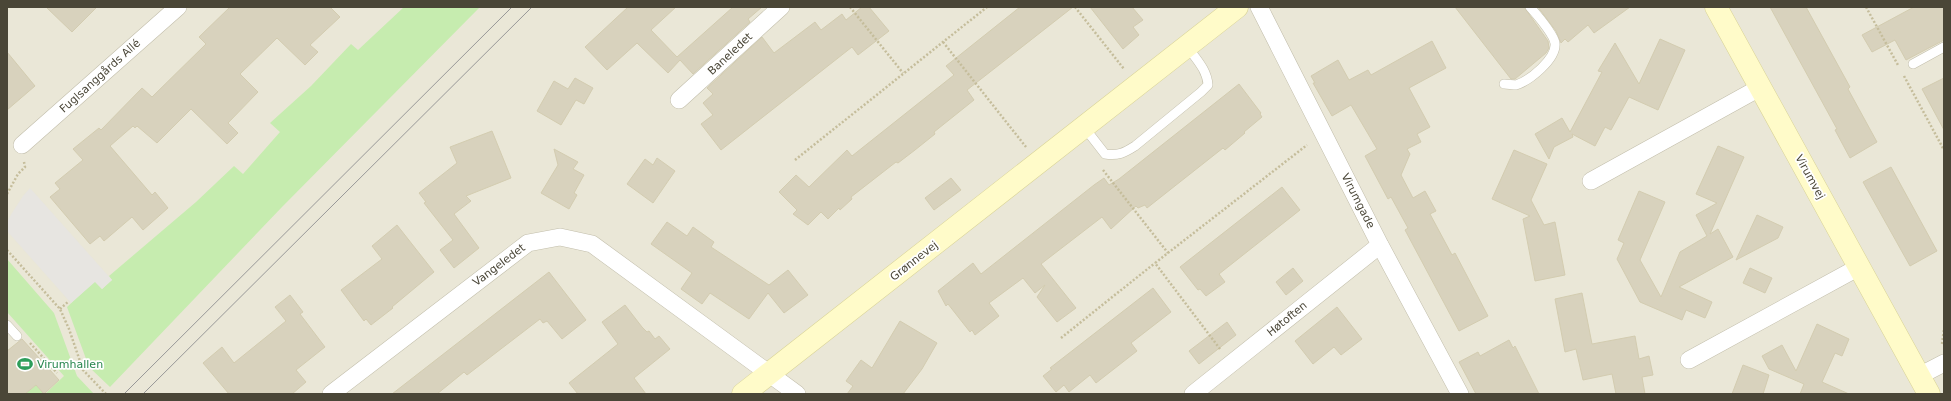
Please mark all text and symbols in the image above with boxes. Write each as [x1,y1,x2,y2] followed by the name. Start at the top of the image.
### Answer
[705,30,755,78] street label: Baneledet
[57,36,143,116] street label: Fuglsanggårds Allé
[1792,152,1828,202] street label: Virumvej
[1339,171,1378,231] street label: Virumgade
[888,238,940,284] street label: Grønnevej
[470,241,528,289] street label: Vangeledet
[1264,299,1310,339] street label: Høtoften
[16,355,34,373] sports icon: Virumhallen
[37,358,103,371] place label: Virumhallen

